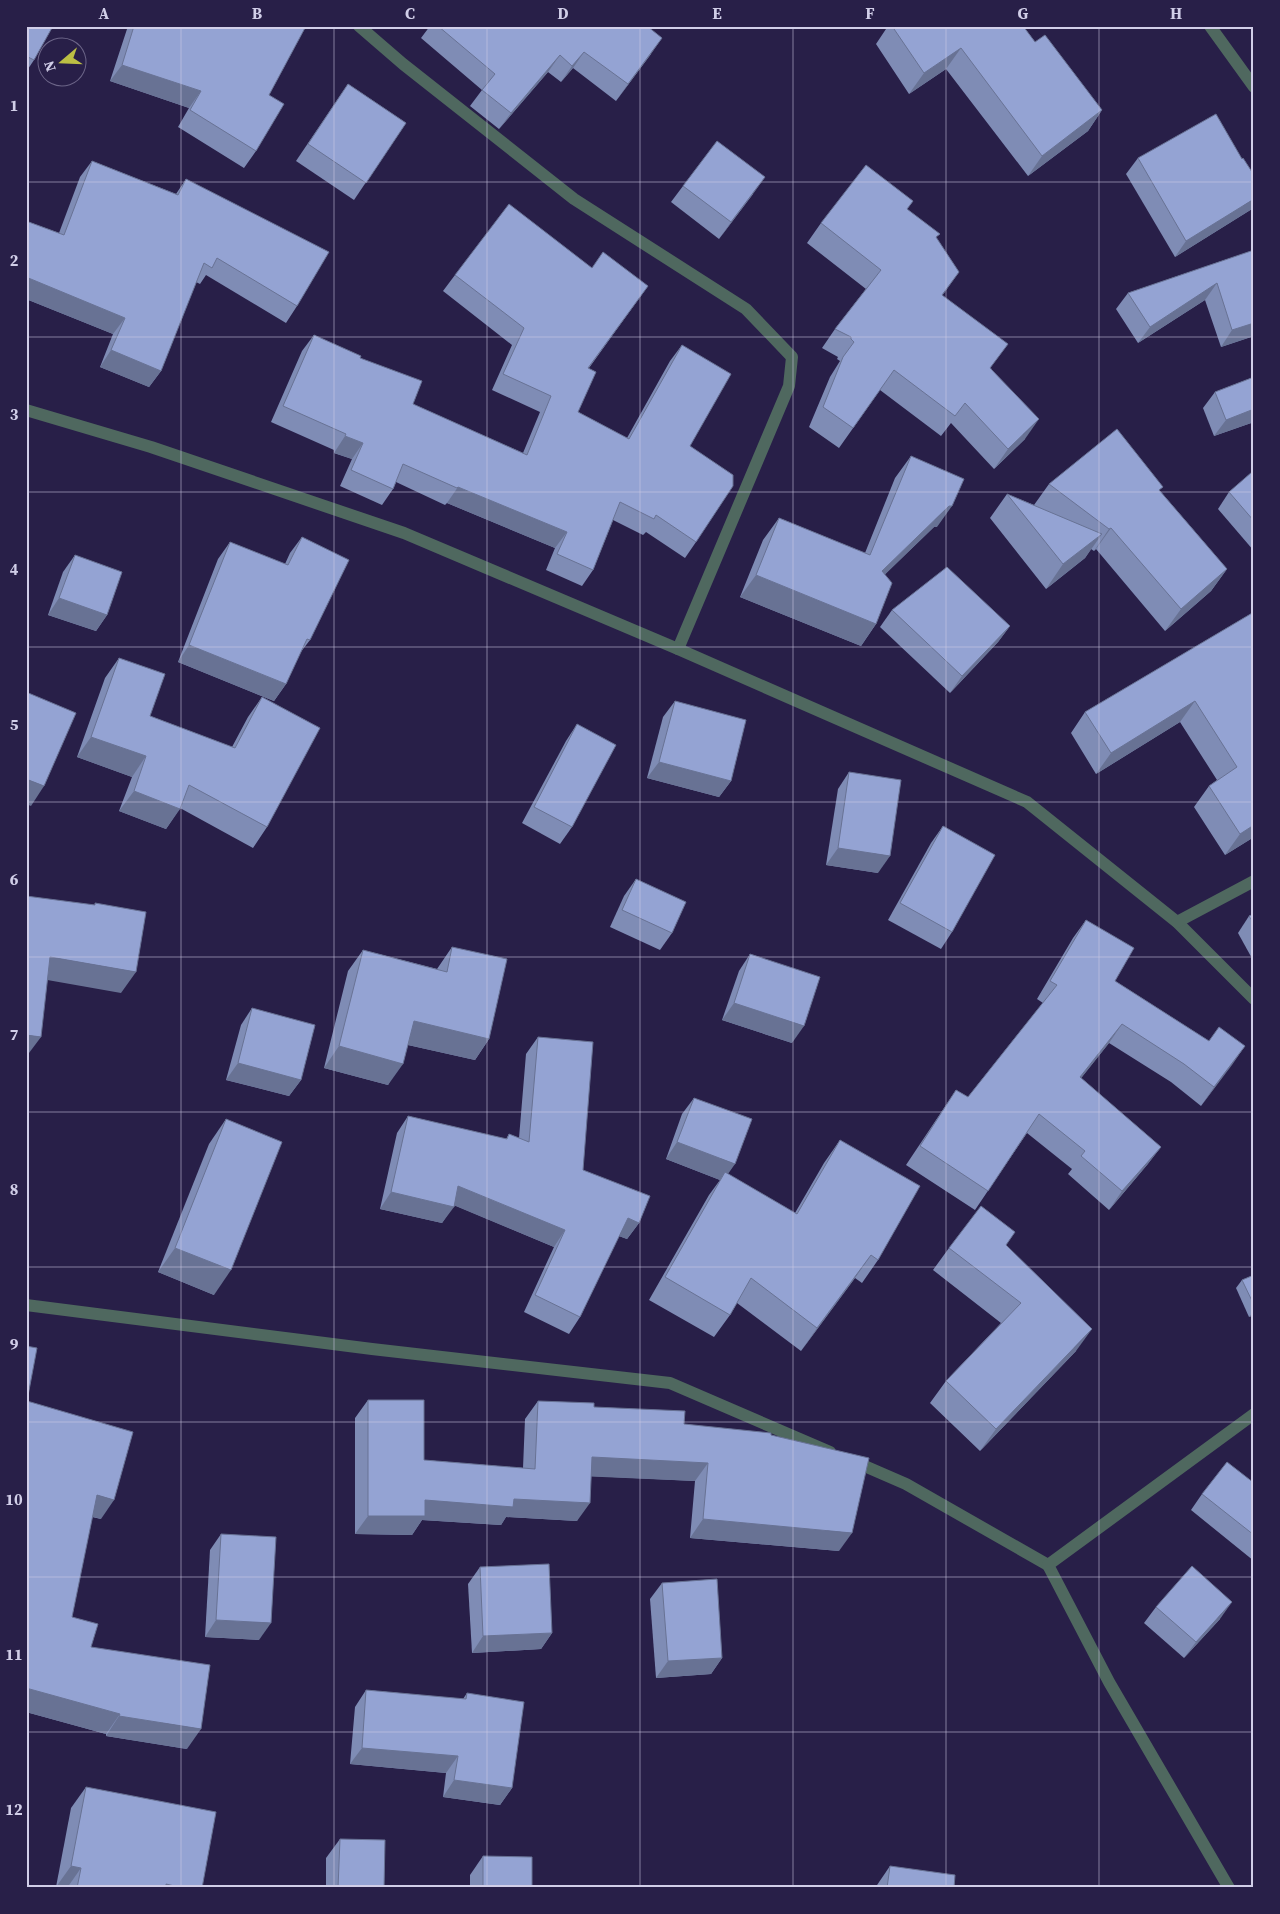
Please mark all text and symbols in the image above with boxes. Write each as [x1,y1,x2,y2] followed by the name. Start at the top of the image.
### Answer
[99,2,110,24] text: A
[252,2,263,24] text: B
[405,2,415,24] text: C
[557,2,569,24] text: D
[712,2,722,24] text: E
[865,2,875,24] text: F
[1018,2,1029,24] text: G
[1170,2,1182,24] text: H
[38,38,88,88] north arrow
[39,58,61,74] text: N
[10,94,18,116] text: 1
[10,249,19,271] text: 2
[10,403,19,425] text: 3
[10,558,19,580] text: 4
[10,713,19,735] text: 5
[10,868,19,890] text: 6
[10,1023,19,1045] text: 7
[10,1178,18,1200] text: 8
[10,1333,19,1355] text: 9
[5,1488,23,1510] text: 10
[5,1643,23,1665] text: 11
[5,1798,23,1820] text: 12

